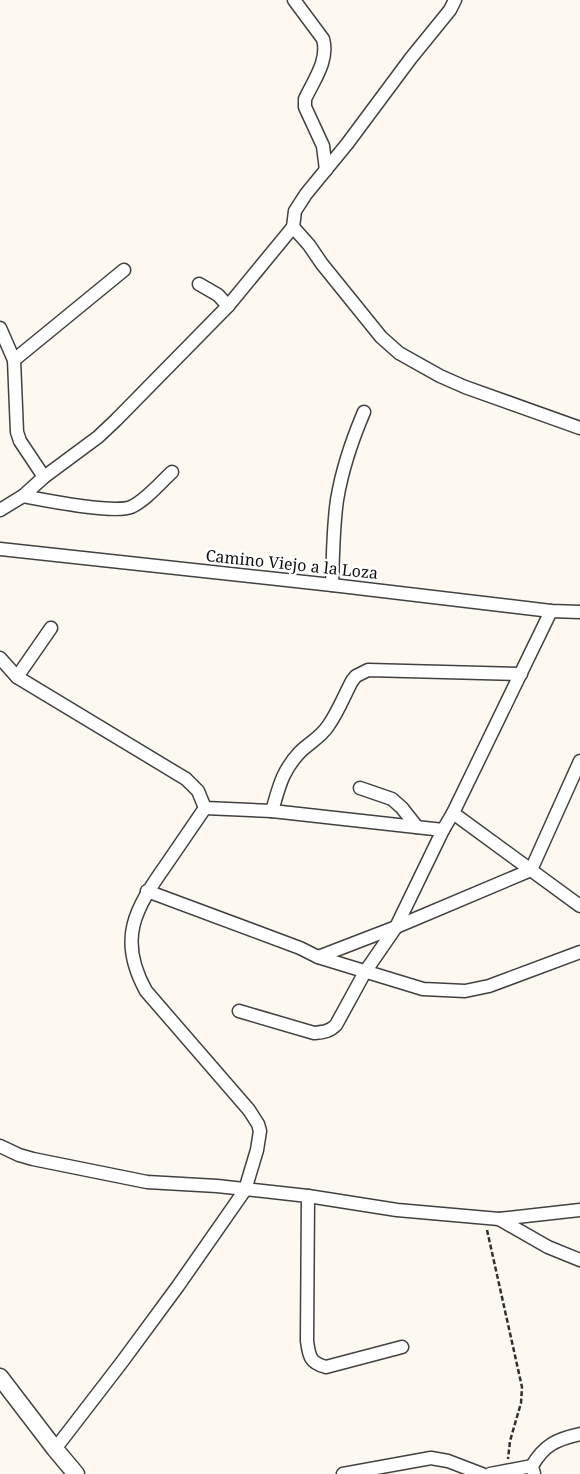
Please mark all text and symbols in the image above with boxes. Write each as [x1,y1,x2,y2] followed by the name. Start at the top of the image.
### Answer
[205,544,379,584] street label: Camino Viejo a la Loza

